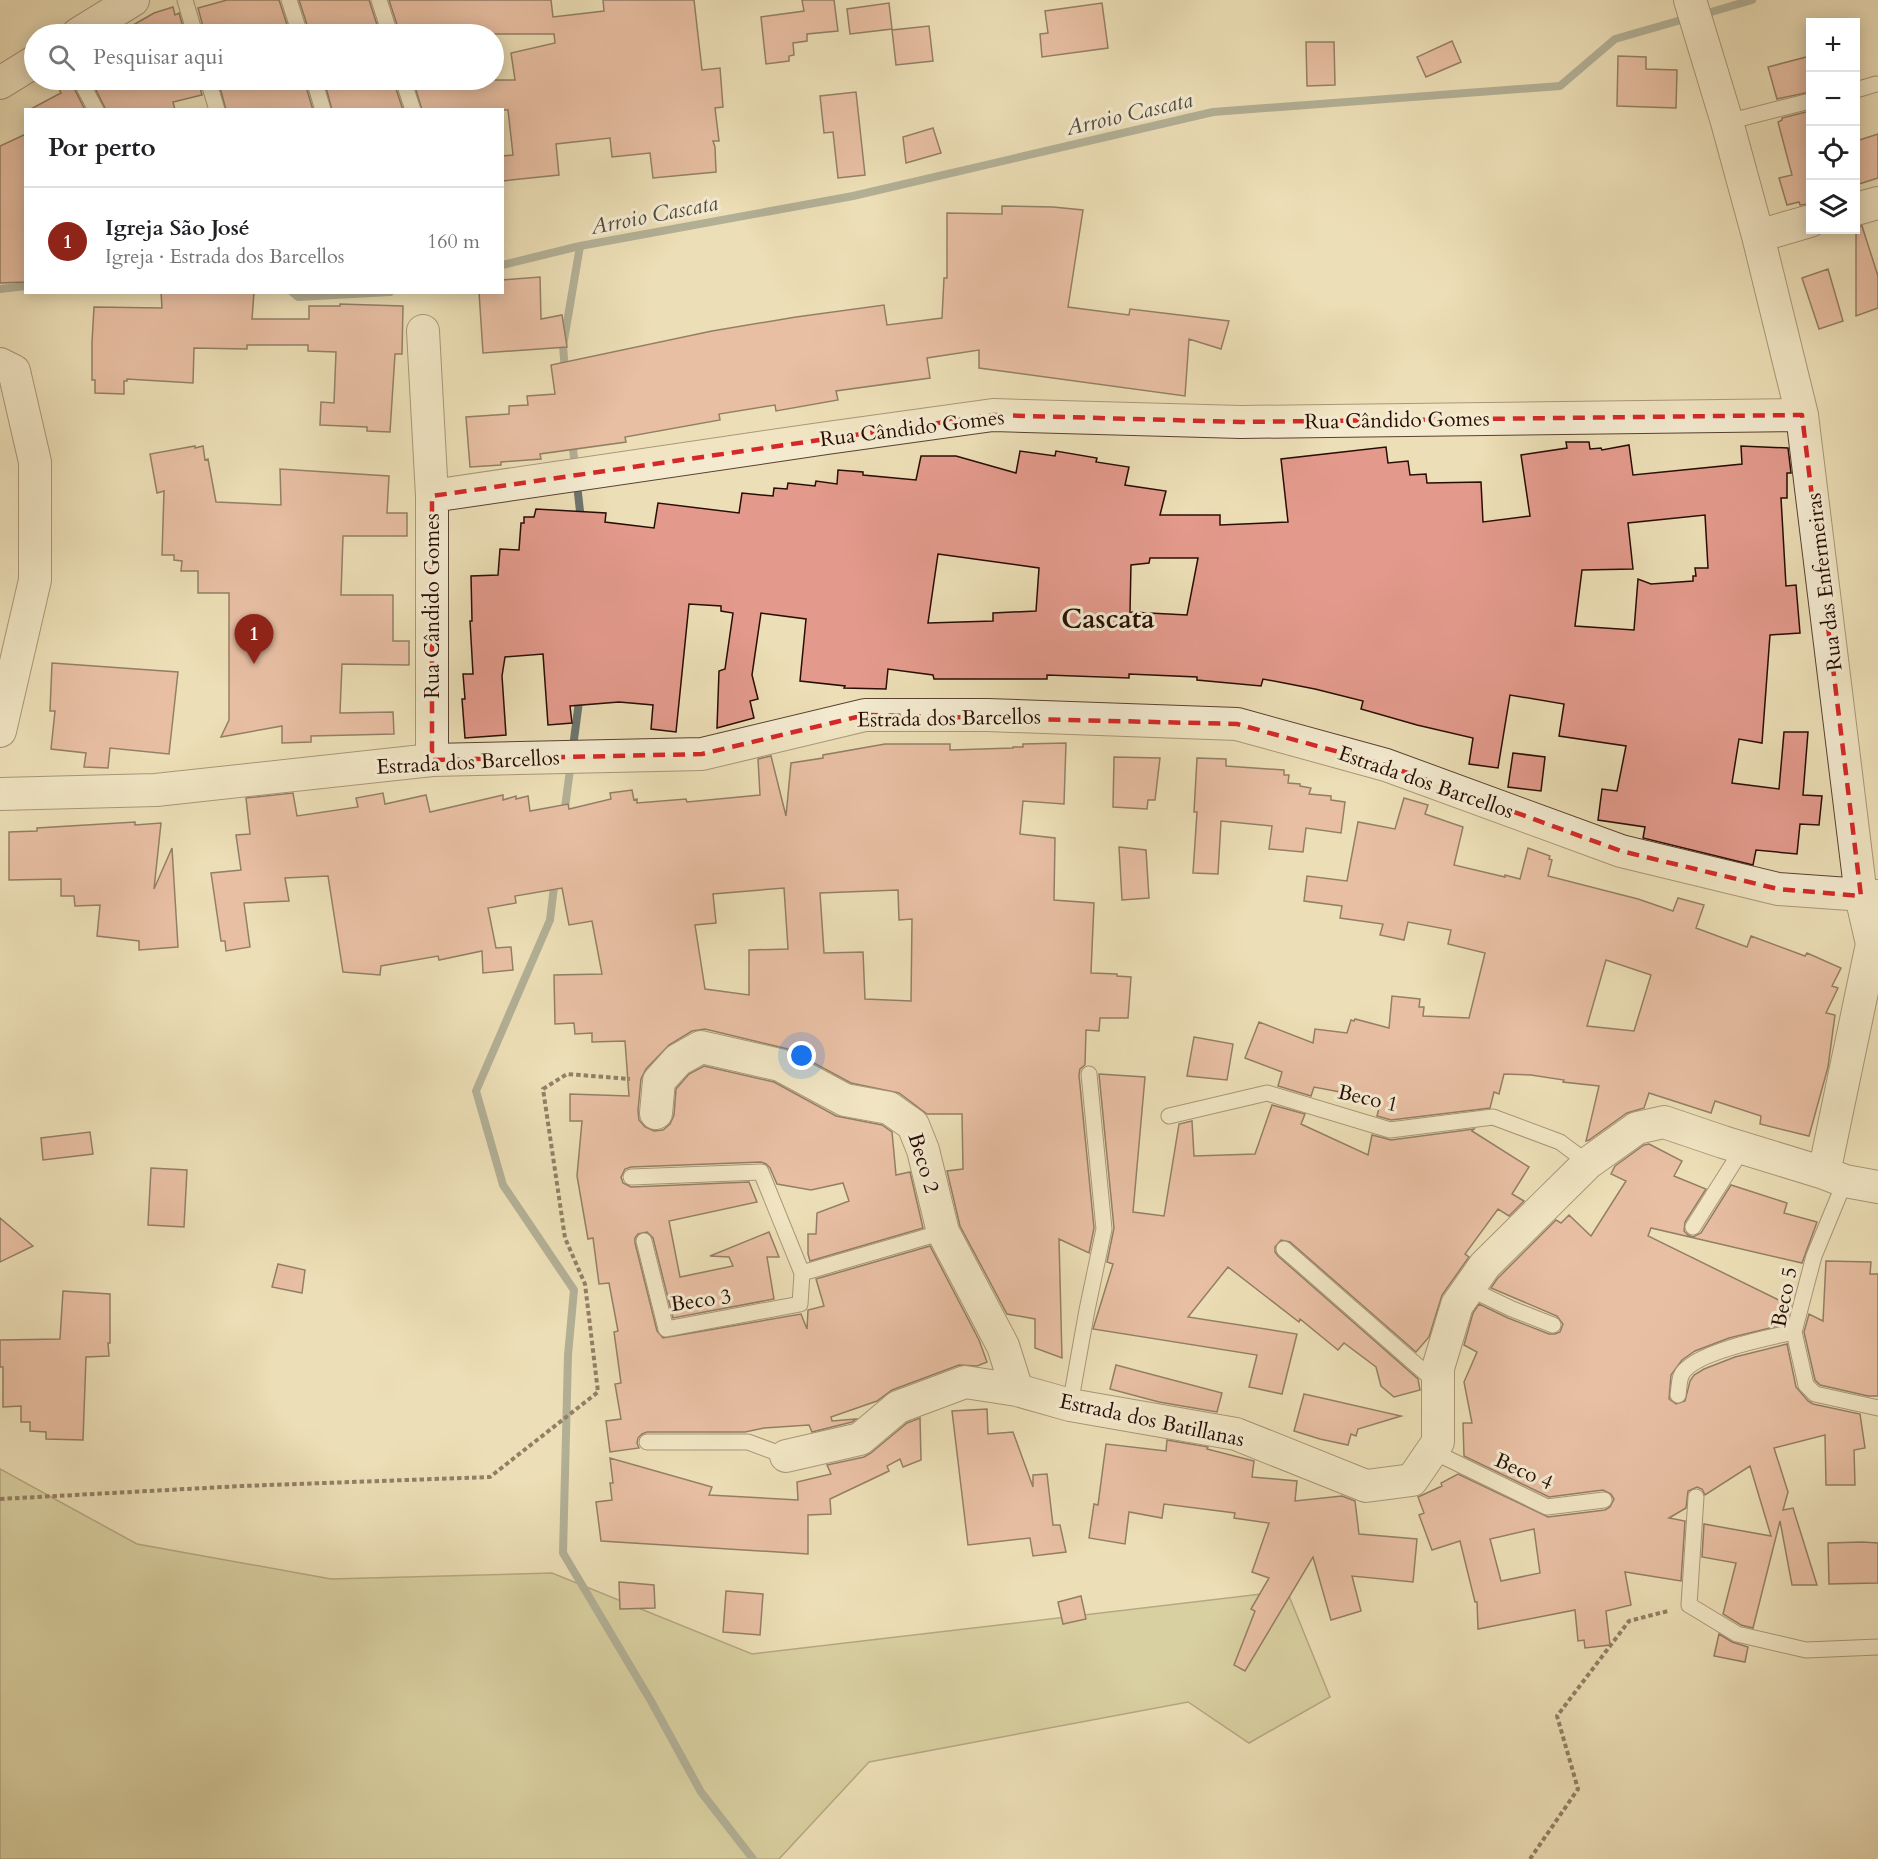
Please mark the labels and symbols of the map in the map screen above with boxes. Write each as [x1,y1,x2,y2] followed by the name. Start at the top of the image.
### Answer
[1062,85,1196,143] water label: Arroio Cascata
[587,188,721,242] water label: Arroio Cascata
[818,403,1006,454] street label: Rua Cândido Gomes
[1304,404,1490,437] street label: Rua Cândido Gomes
[1799,491,1850,673] street label: Rua das Enfermeiras
[418,513,447,699] street label: Rua Cândido Gomes
[1061,601,1155,638] district label: Cascata
[234,614,274,664] pin: 1
[857,702,1041,735] street label: Estrada dos Barcellos
[1334,739,1517,826] street label: Estrada dos Barcellos
[376,743,560,782] street label: Estrada dos Barcellos
[787,1041,816,1070] your location
[1335,1077,1401,1119] street label: Beco 1
[901,1130,946,1197] street label: Beco 2
[1764,1264,1805,1330] street label: Beco 5
[669,1282,733,1319] street label: Beco 3
[1057,1387,1247,1454] street label: Estrada dos Batillanas
[1490,1446,1558,1497] street label: Beco 4

